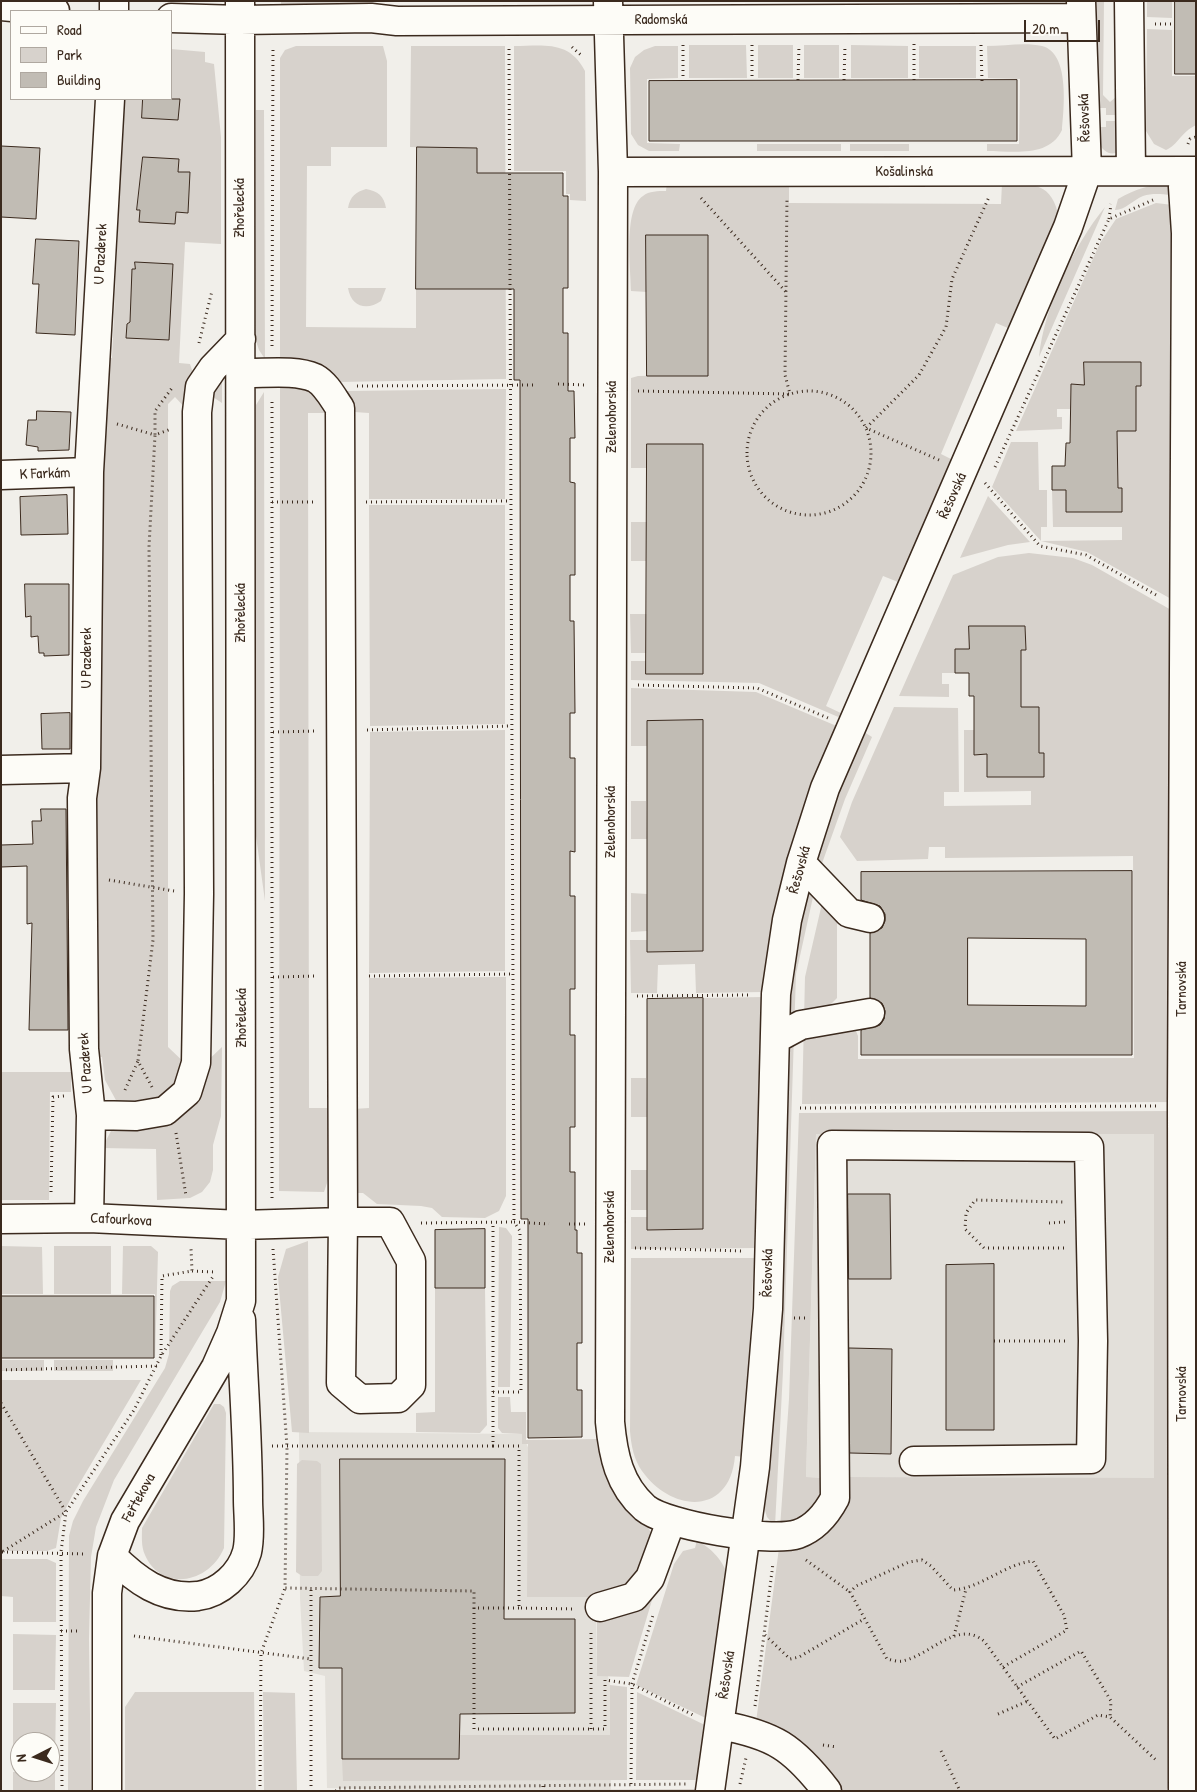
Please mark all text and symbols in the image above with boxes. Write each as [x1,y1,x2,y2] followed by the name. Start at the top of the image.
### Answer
[10,10,172,100] legend
[1027,10,1103,42] scale bar
[635,11,687,29] street label: Radomská
[1032,18,1059,39] text: 20 m
[57,19,82,40] text: Road
[57,44,82,65] text: Park
[57,69,101,90] text: Building
[1075,93,1095,143] street label: Řešovská
[875,163,933,181] street label: Košalinská
[231,178,249,238] street label: Zhořelecká
[90,223,112,285] street label: U Pazderek
[603,381,621,453] street label: Zelenohorská
[19,464,71,484] street label: K Farkám
[935,470,971,522] street label: Řešovská
[232,583,250,643] street label: Zhořelecká
[78,627,96,689] street label: U Pazderek
[602,786,620,858] street label: Zelenohorská
[785,844,815,896] street label: Řešovská
[1173,961,1191,1017] street label: Tarnovská
[233,988,251,1048] street label: Zhořelecká
[75,1032,97,1094] street label: U Pazderek
[601,1191,619,1263] street label: Zelenohorská
[90,1209,152,1231] street label: Cafourkova
[759,1249,777,1297] street label: Řešovská
[1173,1366,1191,1422] street label: Tarnovská
[118,1471,160,1525] street label: Feřtekova
[715,1650,739,1700] street label: Řešovská
[10,1732,60,1782] north arrow
[11,1754,30,1763] text: N

